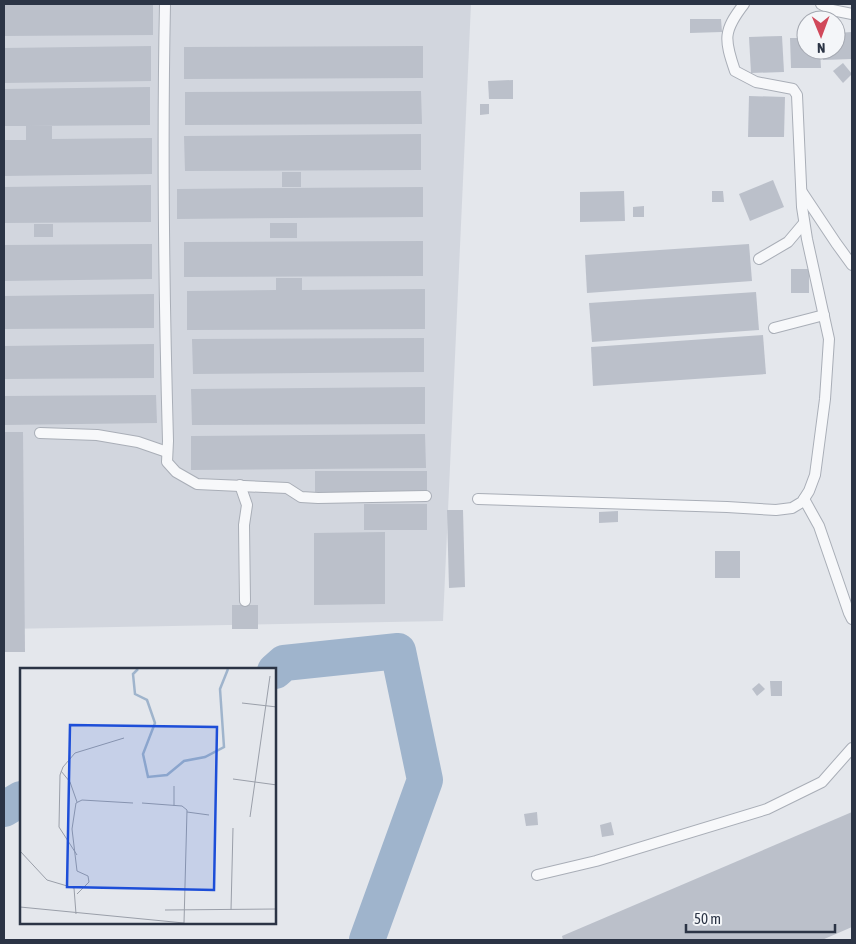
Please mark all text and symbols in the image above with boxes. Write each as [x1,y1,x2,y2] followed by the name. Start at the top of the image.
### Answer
[796,10,846,60] north arrow
[817,40,825,56] text: N
[20,668,276,924] inset map
[686,902,835,934] scale bar
[694,910,721,927] text: 50 m

